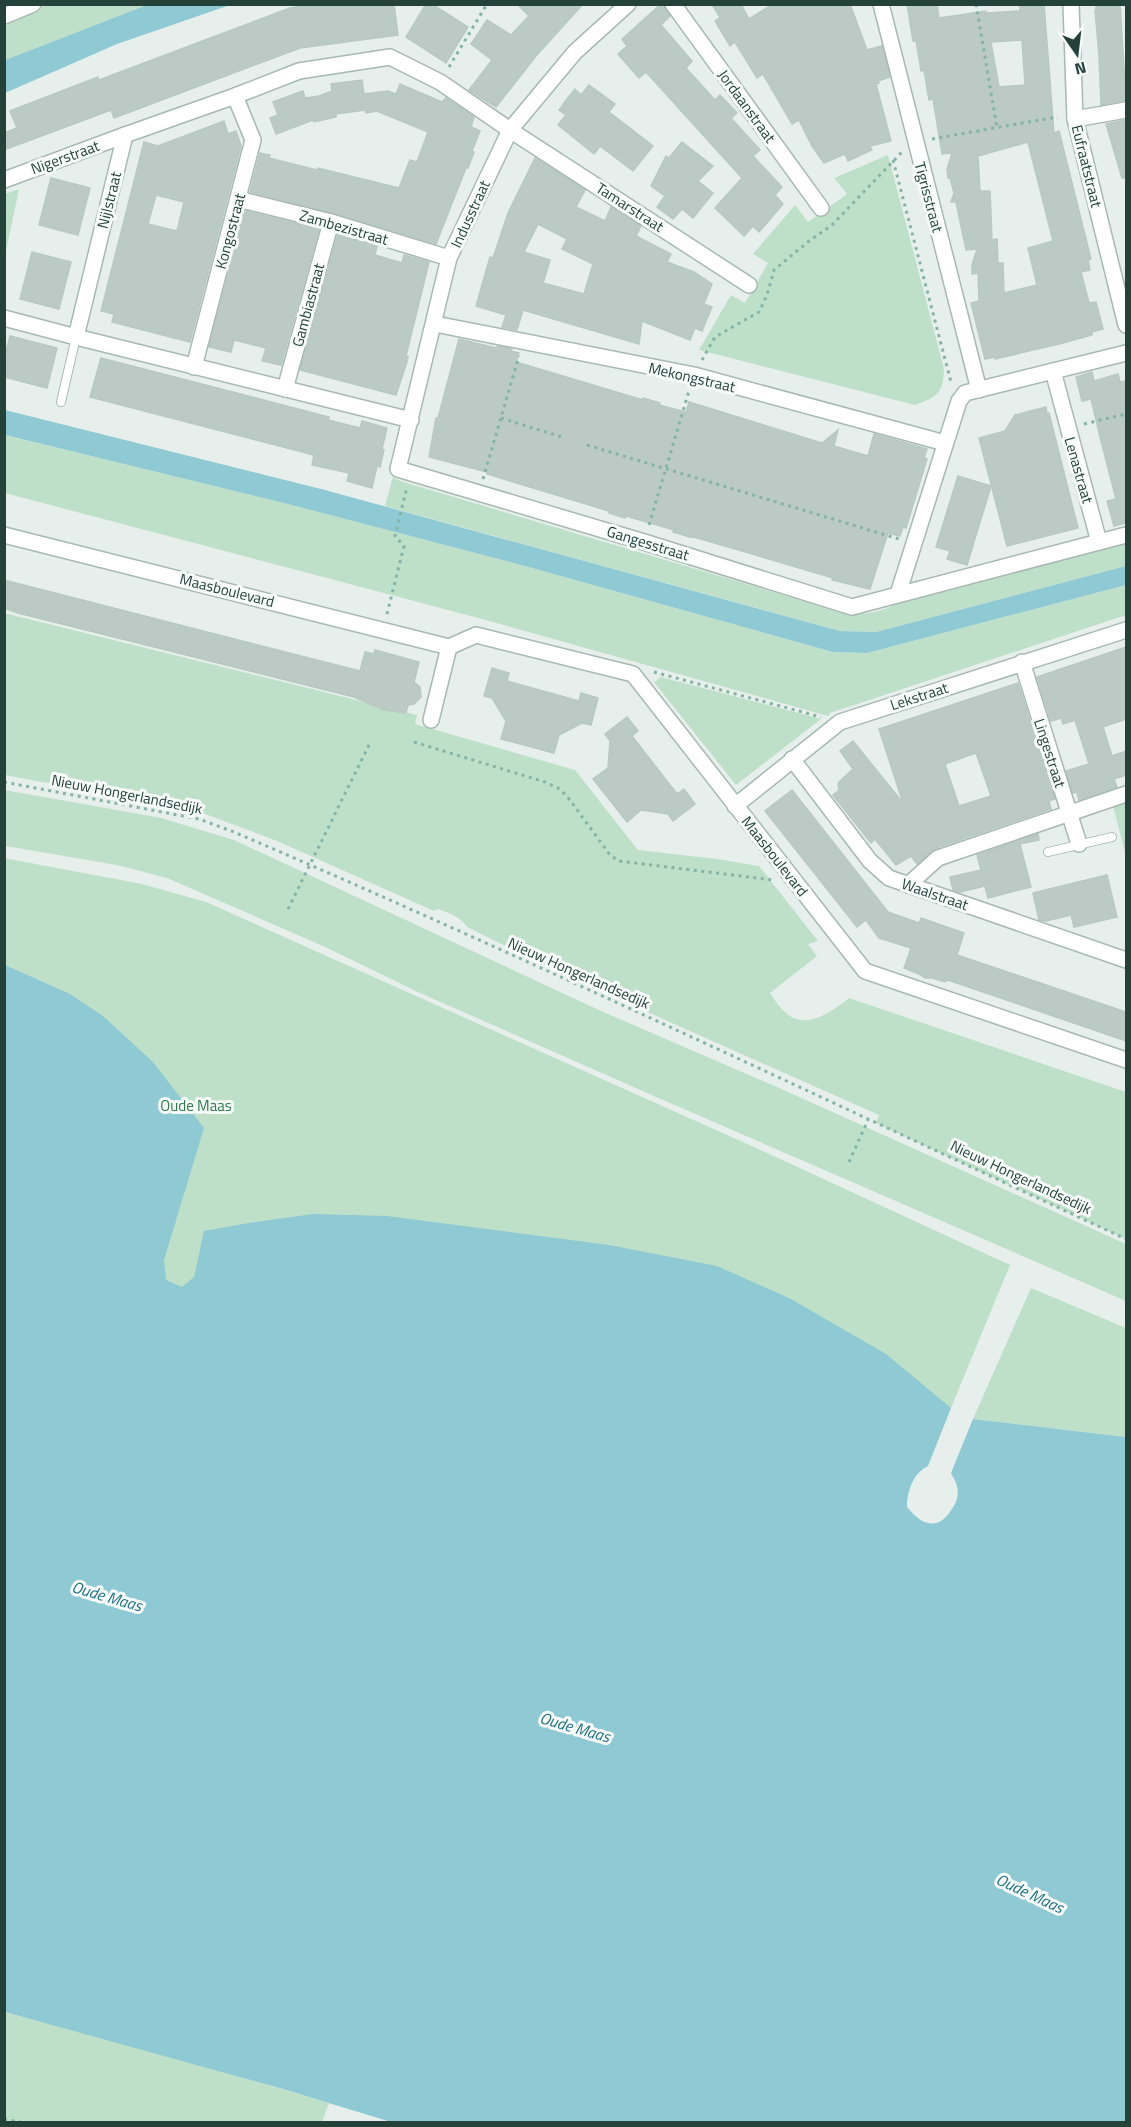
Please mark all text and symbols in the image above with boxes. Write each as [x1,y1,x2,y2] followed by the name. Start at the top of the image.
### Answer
[1047,24,1107,84] north arrow
[1072,56,1089,82] text: N
[712,64,782,148] street label: Jordaanstraat
[1066,122,1109,210] street label: Eufraatstraat
[27,134,103,180] street label: Nigerstraat
[909,159,950,235] street label: Tigrisstraat
[91,168,127,231] street label: Nijlstraat
[444,176,496,252] street label: Indusstraat
[591,176,669,238] street label: Tamarstraat
[209,190,251,271] street label: Kongostraat
[297,203,392,251] street label: Zambezistraat
[286,260,330,349] street label: Gambiastraat
[646,356,738,398] street label: Mekongstraat
[1059,434,1100,507] street label: Lenastraat
[604,520,693,567] street label: Gangesstraat
[177,567,277,613] street label: Maasboulevard
[887,676,952,716] street label: Lekstraat
[1028,715,1072,791] street label: Lingestraat
[50,768,204,820] street label: Nieuw Hongerlandsedijk
[736,811,814,901] street label: Maasboulevard
[898,872,972,916] street label: Waalstraat
[504,931,654,1015] street label: Nieuw Hongerlandsedijk
[160,1094,232,1117] park label: Oude Maas
[947,1134,1095,1220] street label: Nieuw Hongerlandsedijk
[69,1575,146,1618] water label: Oude Maas
[537,1706,614,1749] water label: Oude Maas
[992,1867,1069,1920] water label: Oude Maas

